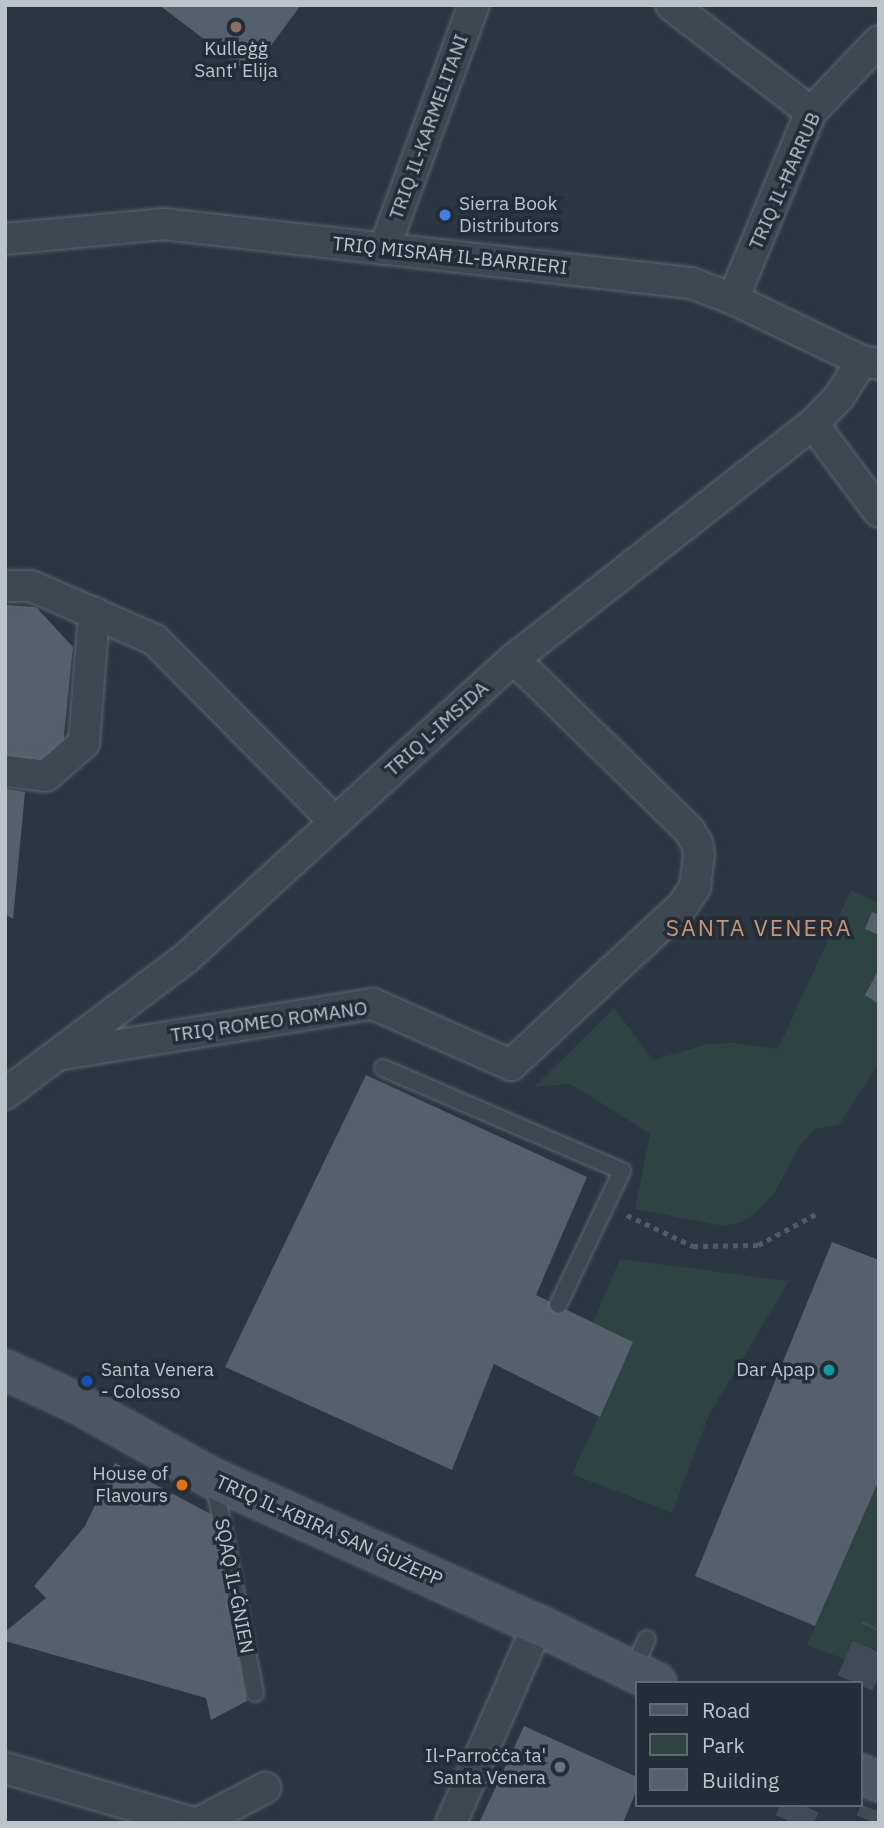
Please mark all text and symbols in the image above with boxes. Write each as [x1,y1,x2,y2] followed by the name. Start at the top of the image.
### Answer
[228,19,244,35] marker: Kulleġġ Sant' Elija
[385,31,473,223] street label: TRIQ IL-KARMELITANI
[194,38,278,82] place label: Kulleġġ Sant' Elija
[745,109,825,253] street label: TRIQ IL-ĦARRUB
[459,193,559,237] place label: Sierra Book Distributors
[437,207,453,223] marker: Sierra Book Distributors
[331,232,569,280] street label: TRIQ MISRAĦ IL-BARRIERI
[381,677,493,781] street label: TRIQ L-IMSIDA
[667,913,851,941] district label: SANTA VENERA
[169,997,369,1047] street label: TRIQ ROMEO ROMANO
[101,1359,214,1403] place label: Santa Venera - Colosso
[736,1359,815,1381] place label: Dar Apap
[821,1362,837,1378] marker: Dar Apap
[79,1373,95,1389] marker: Santa Venera - Colosso
[92,1463,168,1507] place label: House of Flavours
[212,1471,446,1591] street label: TRIQ IL-KBIRA SAN ĠUŻEPP
[174,1477,190,1493] marker: House of Flavours
[210,1517,258,1655] street label: SQAQ IL-ĠNIEN
[636,1681,863,1807] legend
[702,1696,750,1724] text: Road
[702,1731,745,1759] text: Park
[425,1745,546,1789] place label: Il-Parroċċa ta' Santa Venera
[552,1759,568,1775] marker: Il-Parroċċa ta' Santa Venera
[702,1766,779,1794] text: Building

